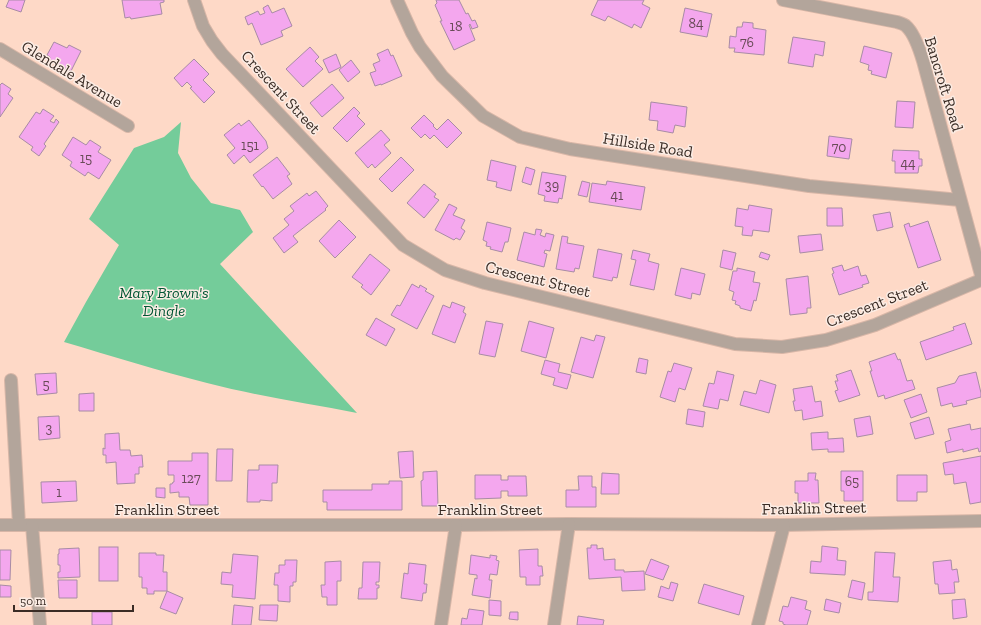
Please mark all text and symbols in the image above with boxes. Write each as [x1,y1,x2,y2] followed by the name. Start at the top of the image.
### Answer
[688,15,704,32] house number: 84
[450,18,462,35] house number: 18
[740,34,754,51] house number: 76
[921,34,967,134] street label: Bancroft Road
[18,36,126,112] street label: Glendale Avenue
[237,46,325,138] street label: Crescent Street
[602,129,695,162] street label: Hillside Road
[241,137,260,154] house number: 151
[832,139,846,156] house number: 70
[80,150,92,167] house number: 15
[900,155,916,172] house number: 44
[545,177,559,194] house number: 39
[611,187,624,204] house number: 41
[484,257,592,301] street label: Crescent Street
[823,275,931,331] street label: Crescent Street
[119,283,209,320] park label: Mary Brown's Dingle
[42,376,50,393] house number: 5
[46,420,53,437] house number: 3
[181,470,201,487] house number: 127
[845,473,859,490] house number: 65
[56,484,62,501] house number: 1
[762,498,867,518] street label: Franklin Street
[115,500,219,519] street label: Franklin Street
[438,500,542,519] street label: Franklin Street
[14,587,133,613] scale bar
[20,594,47,608] text: 50 m

